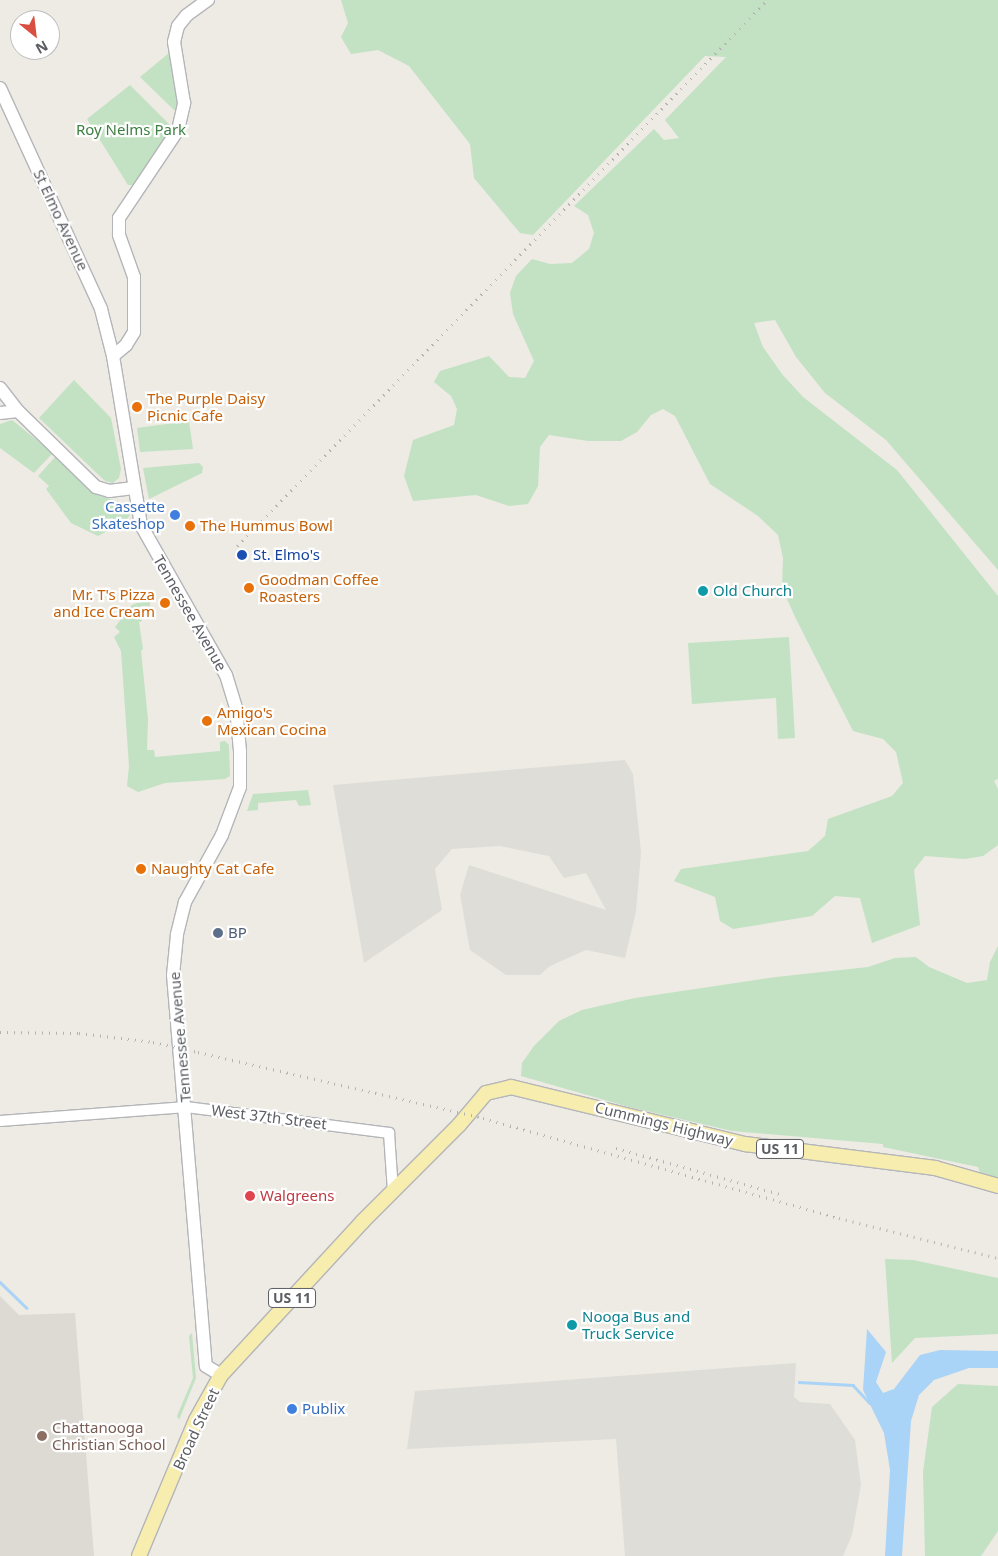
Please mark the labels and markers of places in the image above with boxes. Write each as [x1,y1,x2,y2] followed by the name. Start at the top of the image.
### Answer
[147,389,265,424] place label: The Purple Daisy Picnic Cafe
[131,401,143,413] marker: The Purple Daisy Picnic Cafe
[92,497,165,532] place label: Cassette Skateshop
[169,509,181,521] marker: Cassette Skateshop
[200,517,333,535] place label: The Hummus Bowl
[184,520,196,532] marker: The Hummus Bowl
[253,546,320,564] place label: St. Elmo's
[235,548,249,562] marker: St. Elmo's
[259,570,379,605] place label: Goodman Coffee Roasters
[243,582,255,594] marker: Goodman Coffee Roasters
[713,582,792,600] place label: Old Church
[53,585,155,620] place label: Mr. T's Pizza and Ice Cream
[697,585,709,597] marker: Old Church
[159,597,171,609] marker: Mr. T's Pizza and Ice Cream
[217,703,327,738] place label: Amigo's Mexican Cocina
[201,715,213,727] marker: Amigo's Mexican Cocina
[151,860,274,878] place label: Naughty Cat Cafe
[135,863,147,875] marker: Naughty Cat Cafe
[228,924,247,942] place label: BP
[212,927,224,939] marker: BP
[260,1187,334,1205] place label: Walgreens
[244,1190,256,1202] marker: Walgreens
[582,1307,690,1342] place label: Nooga Bus and Truck Service
[566,1319,578,1331] marker: Nooga Bus and Truck Service
[302,1400,345,1418] place label: Publix
[286,1403,298,1415] marker: Publix
[52,1418,166,1453] place label: Chattanooga Christian School
[36,1430,48,1442] marker: Chattanooga Christian School

